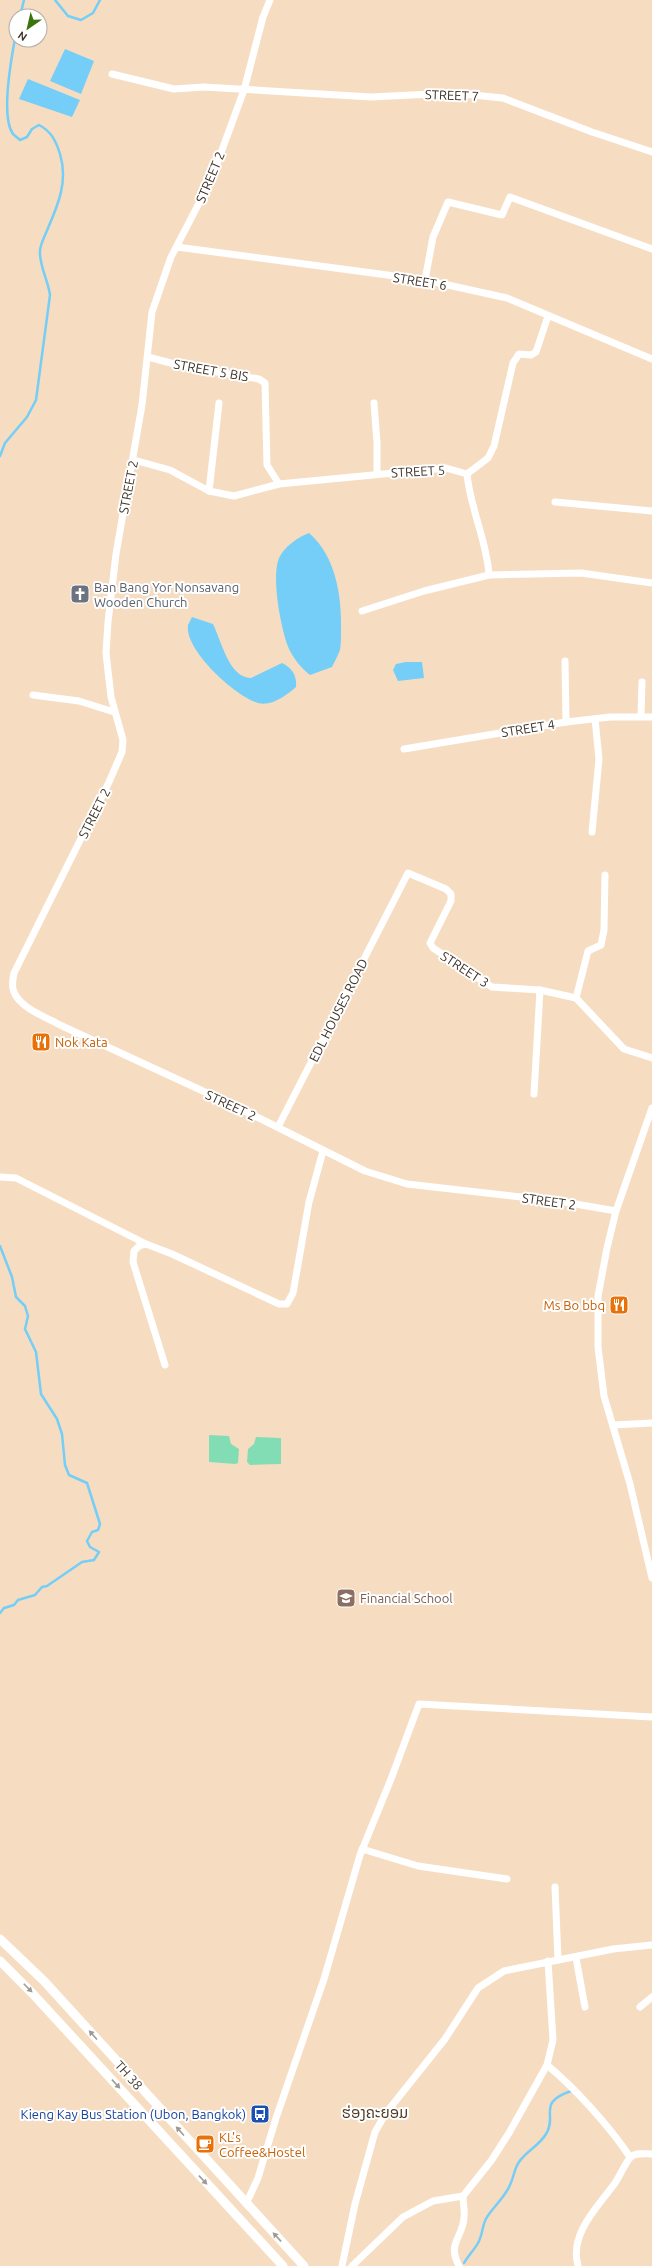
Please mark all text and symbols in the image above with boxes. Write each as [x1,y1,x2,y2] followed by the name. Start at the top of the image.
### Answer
[8,8,48,48] north arrow
[16,29,29,44] text: N
[425,87,479,103] street label: STREET 7
[193,149,227,205] street label: STREET 2
[392,270,448,292] street label: STREET 6
[173,357,250,383] street label: STREET 5 BIS
[116,459,140,515] street label: STREET 2
[391,463,445,479] street label: STREET 5
[94,580,239,609] place label: Ban Bang Yor Nonsavang Wooden Church
[69,583,91,605] church icon: Ban Bang Yor Nonsavang Wooden Church
[500,717,556,739] street label: STREET 4
[75,786,113,840] street label: STREET 2
[438,948,492,990] street label: STREET 3
[306,956,370,1064] street label: EDL HOUSES ROAD
[30,1031,52,1053] restaurant icon: Nok Kata
[55,1035,108,1049] place label: Nok Kata
[203,1087,259,1123] street label: STREET 2
[521,1190,577,1212] street label: STREET 2
[608,1294,630,1316] restaurant icon: Ms Bo bbq
[543,1298,605,1312] place label: Ms Bo bbq
[335,1587,357,1609] school or university icon: Financial School
[360,1591,453,1605] place label: Financial School
[23,1983,33,1993] one-way arrow
[88,2030,97,2040] one-way arrow
[112,2058,146,2092] street label: TH 38
[111,2079,120,2089] one-way arrow
[249,2103,271,2125] bus stop icon: Kieng Kay Bus Station (Ubon, Bangkok)
[342,2104,408,2121] district label: ຮ່ອງຄະຍອມ
[20,2107,246,2122] place label: Kieng Kay Bus Station (Ubon, Bangkok)
[176,2126,185,2136] one-way arrow
[219,2130,306,2159] place label: KL's Coffee&Hostel
[194,2133,216,2155] cafe icon: KL's Coffee&Hostel
[199,2175,208,2185] one-way arrow
[273,2232,282,2242] one-way arrow

